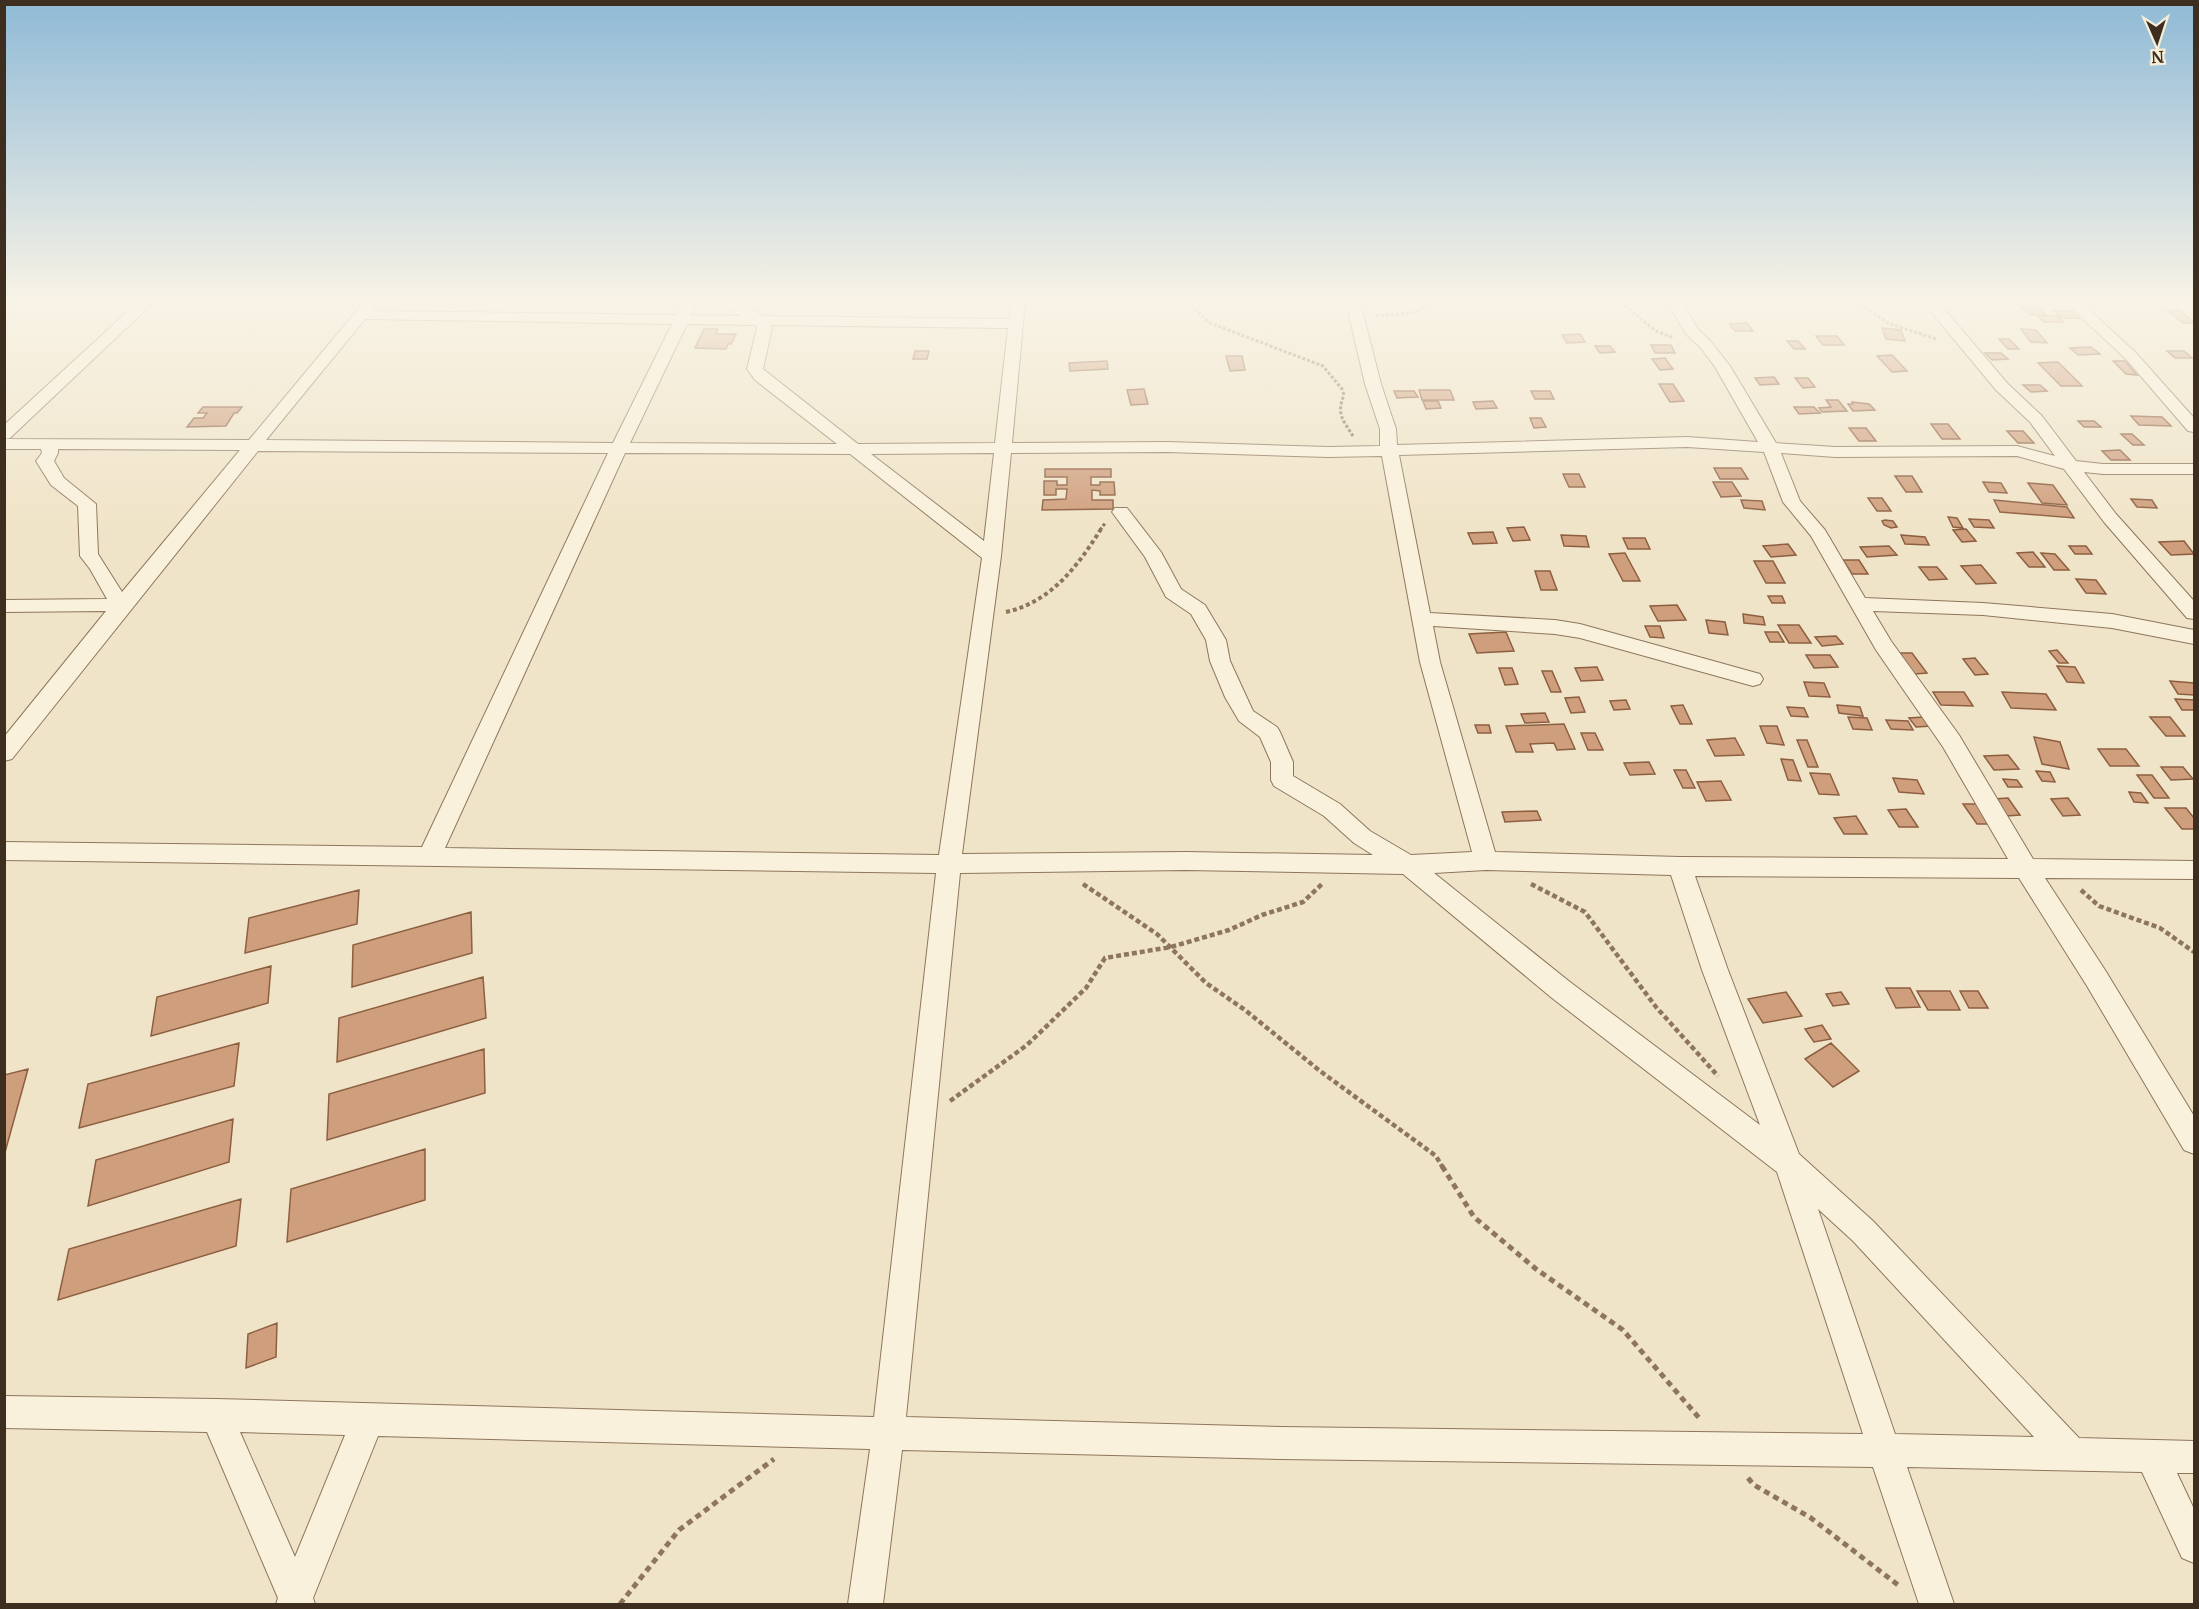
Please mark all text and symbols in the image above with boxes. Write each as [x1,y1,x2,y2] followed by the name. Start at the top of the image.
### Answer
[2127,12,2187,72] north arrow
[2151,47,2165,67] text: N

